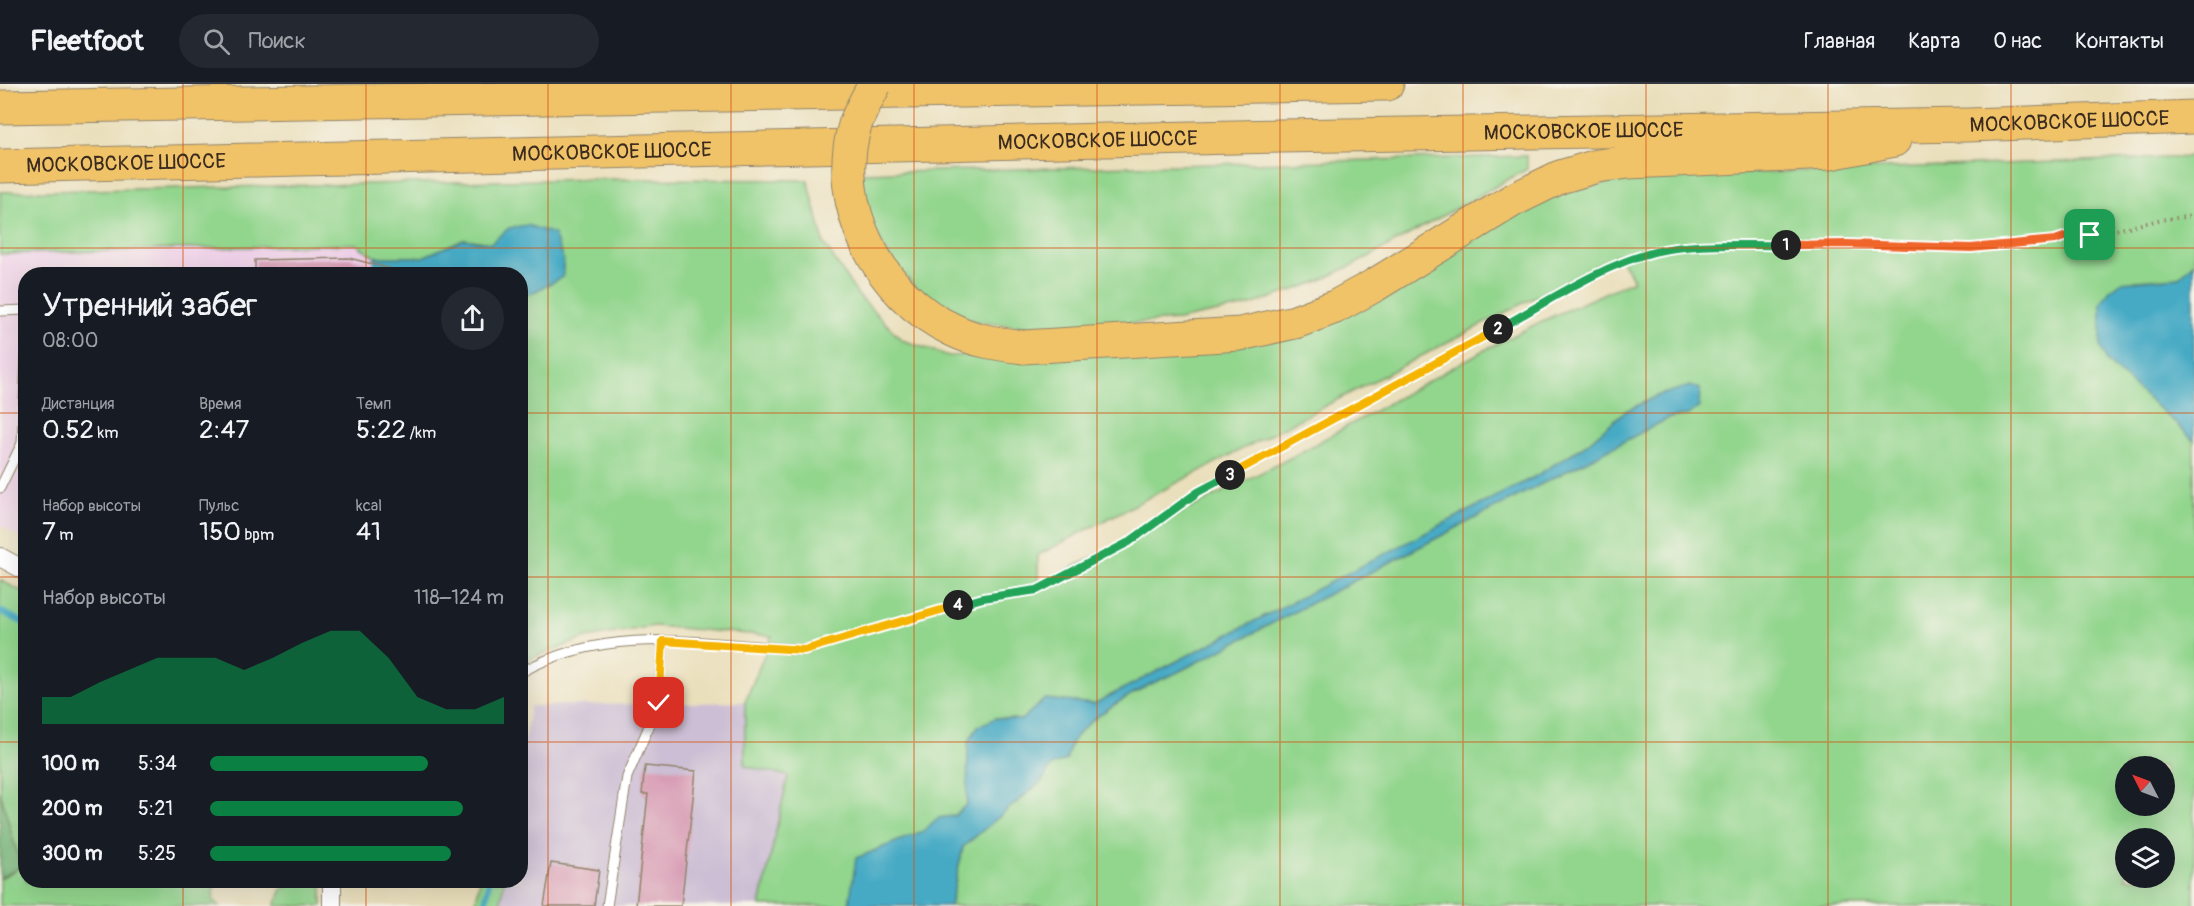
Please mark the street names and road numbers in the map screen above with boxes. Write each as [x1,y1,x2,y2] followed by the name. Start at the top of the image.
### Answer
[1969,104,2170,138] street label: МОСКОВСКОЕ ШОССЕ
[1483,116,1684,146] street label: МОСКОВСКОЕ ШОССЕ
[997,124,1198,156] street label: МОСКОВСКОЕ ШОССЕ
[512,136,712,167] street label: МОСКОВСКОЕ ШОССЕ
[26,147,226,179] street label: МОСКОВСКОЕ ШОССЕ

